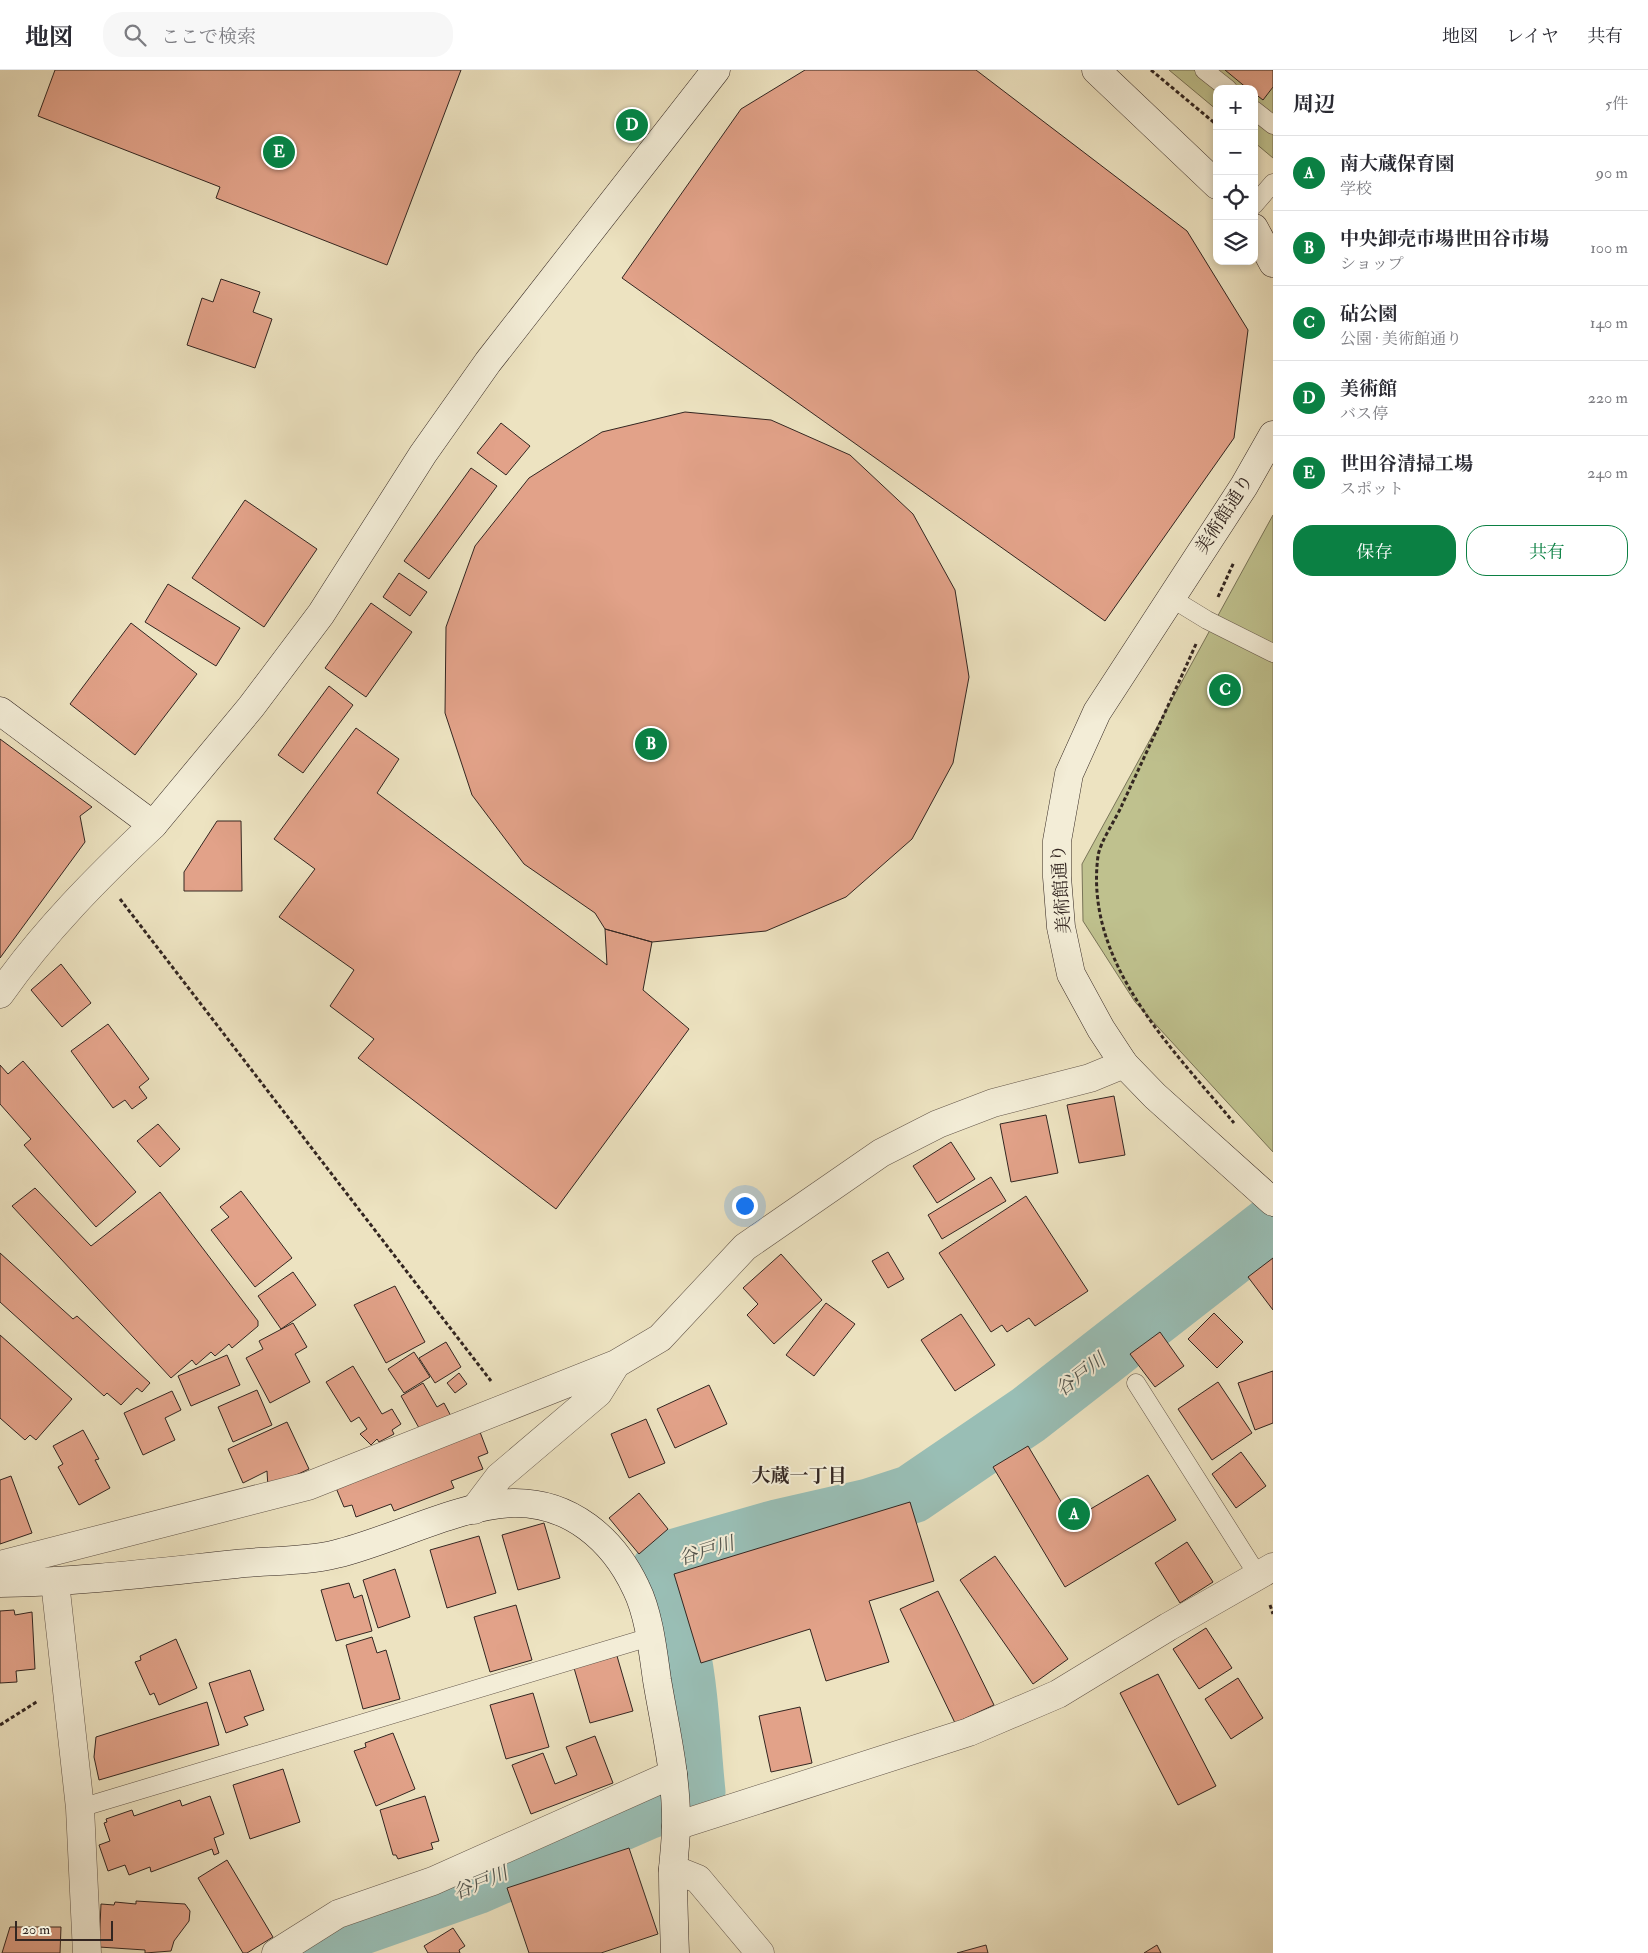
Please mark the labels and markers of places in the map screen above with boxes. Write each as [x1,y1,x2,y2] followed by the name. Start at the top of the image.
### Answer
[616,106,648,144] pin: D
[263,133,295,171] pin: E
[1209,671,1241,709] pin: C
[635,725,667,763] pin: B
[1058,1495,1090,1533] pin: A

